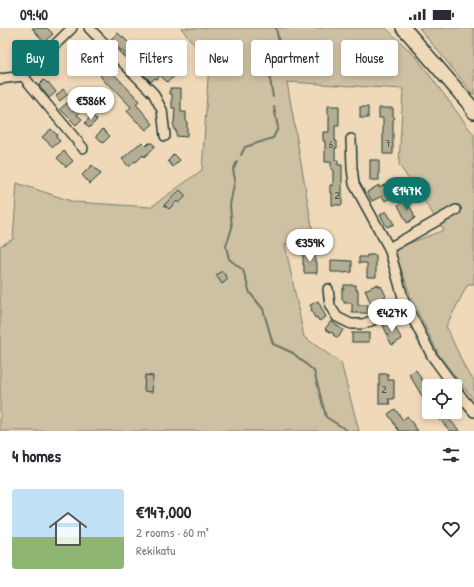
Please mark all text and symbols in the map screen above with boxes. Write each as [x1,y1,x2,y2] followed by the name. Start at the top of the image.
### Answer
[20,4,48,25] text: 09:40
[12,40,59,76] chip: Buy
[67,40,118,76] chip: Rent
[126,40,187,76] chip: Filters
[195,40,243,76] chip: New
[251,40,333,76] chip: Apartment
[341,40,398,76] chip: House
[63,87,119,121] pin: €586K
[76,91,106,109] text: €586K
[385,136,391,150] house number: 7
[329,137,334,151] house number: 6
[379,177,435,211] pin: €147K
[392,181,422,199] text: €147K
[334,188,340,202] house number: 2
[282,229,338,263] pin: €359K
[295,233,325,251] text: €359K
[364,299,420,333] pin: €427K
[377,303,407,321] text: €427K
[422,379,462,419] map controls
[422,379,462,419] button: locate
[381,382,387,396] house number: 2
[12,444,61,467] text: 4 homes
[440,444,462,466] icon: filters
[136,500,191,523] text: €147,000
[44,505,92,553] icon: home
[440,518,462,540] icon: heart
[136,523,209,541] text: 2 rooms · 60 m²
[136,541,176,559] text: Rekikatu

